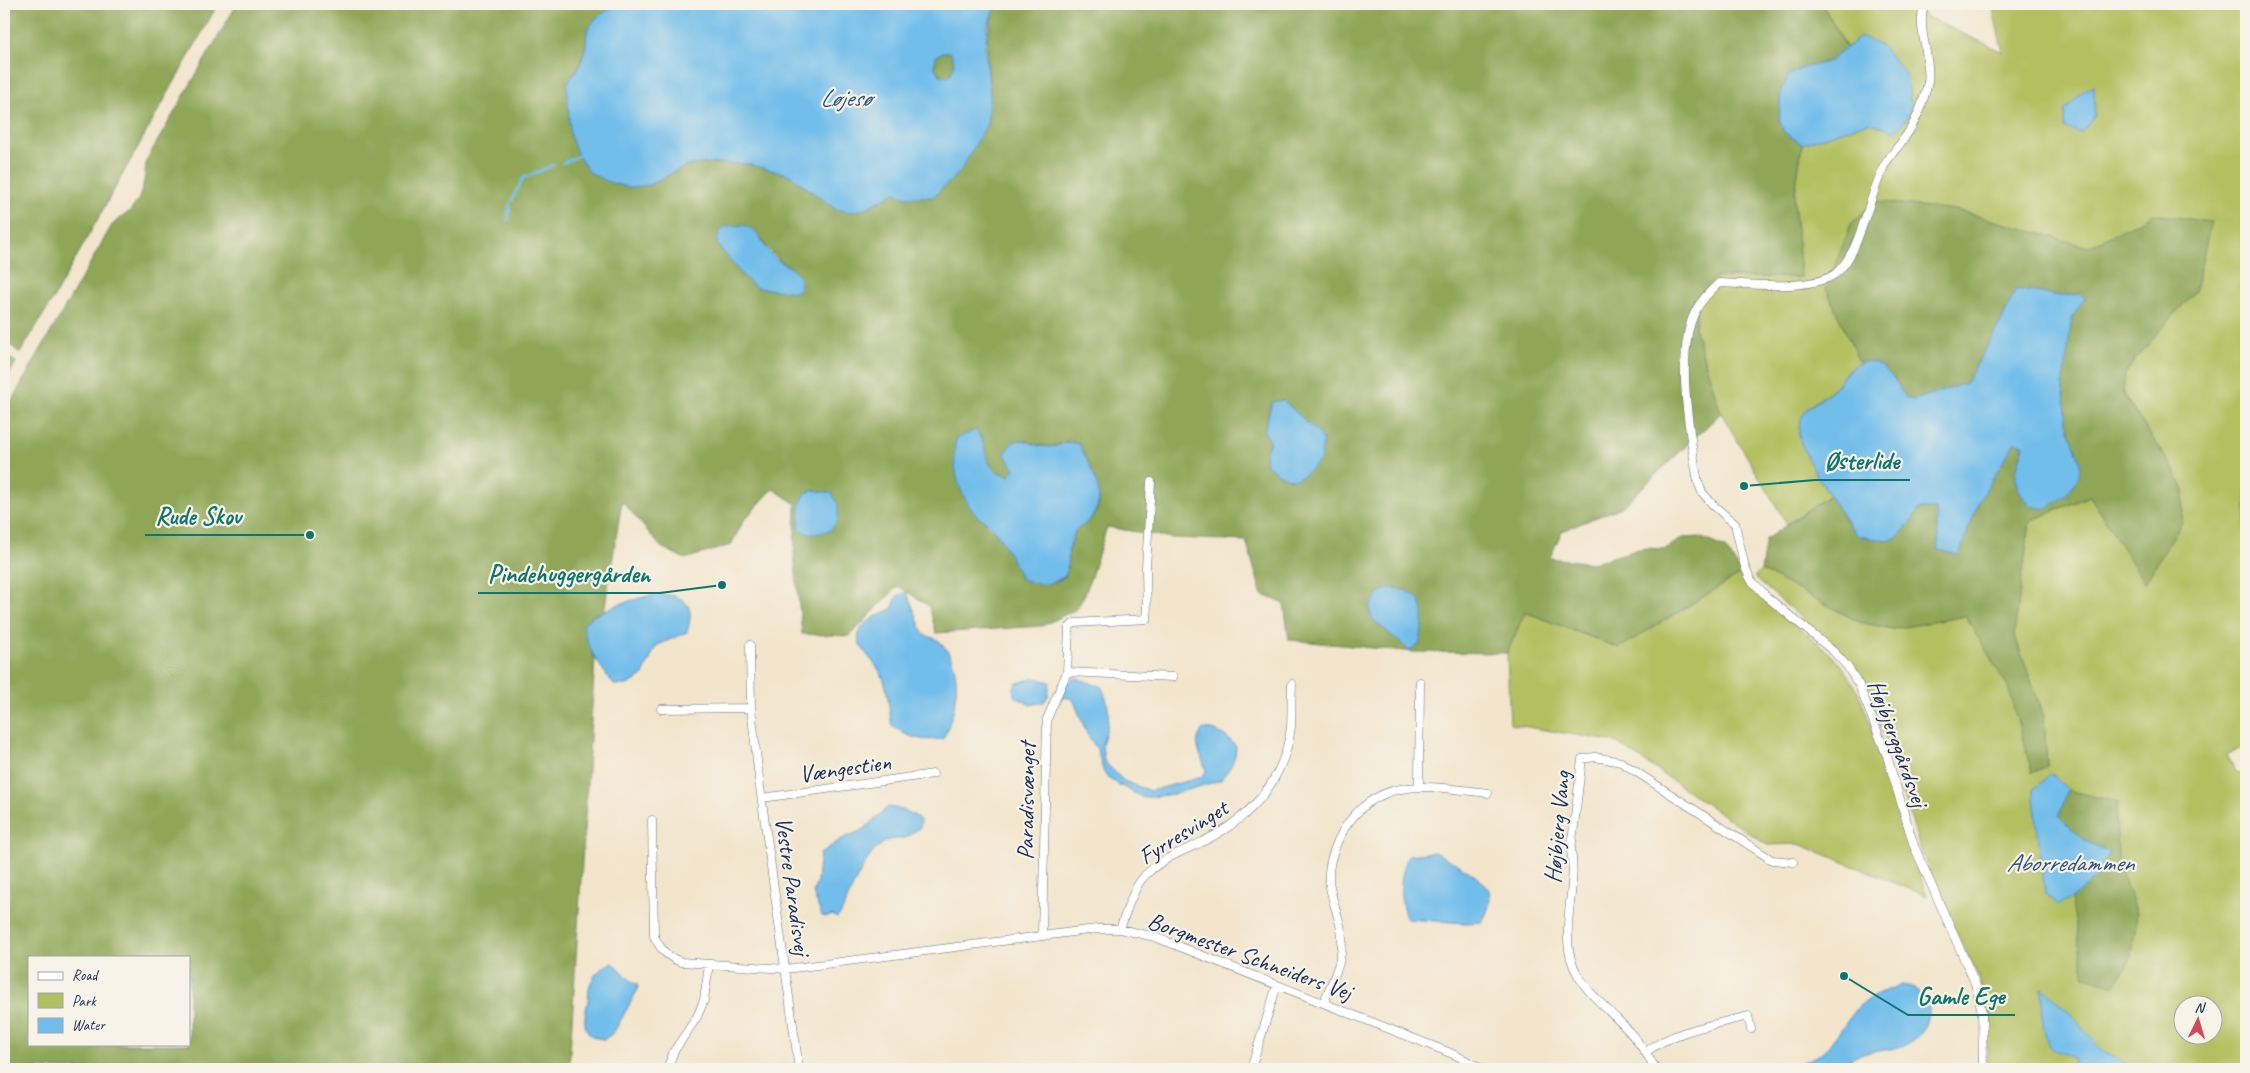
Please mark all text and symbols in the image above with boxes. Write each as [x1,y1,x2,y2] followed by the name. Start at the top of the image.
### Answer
[820,82,876,114] water label: Løjesø
[1815,440,1910,480] callout: Østerlide
[1825,445,1901,477] text: Østerlide
[145,495,251,535] callout: Rude Skov
[155,500,244,532] text: Rude Skov
[478,553,660,593] callout: Pindehuggergården
[488,558,652,590] text: Pindehuggergården
[1861,675,1936,814] street label: Højbjerggårdsvej
[1010,739,1042,860] street label: Paradisvænget
[797,747,893,789] street label: Vængestien
[1537,768,1577,884] street label: Højbjerg Vang
[1133,792,1235,871] street label: Fyrresvinget
[768,815,818,960] street label: Vestre Paradisvej
[2006,847,2135,879] water label: Aborredammen
[1144,905,1359,1008] street label: Borgmester Schneiders Vej
[28,956,190,1046] legend
[72,966,99,985] text: Road
[1908,975,2015,1015] callout: Gamle Ege
[1917,980,2006,1012] text: Gamle Ege
[72,992,97,1011] text: Park
[2172,996,2222,1046] north arrow
[2194,999,2206,1017] text: N
[72,1016,106,1035] text: Water

